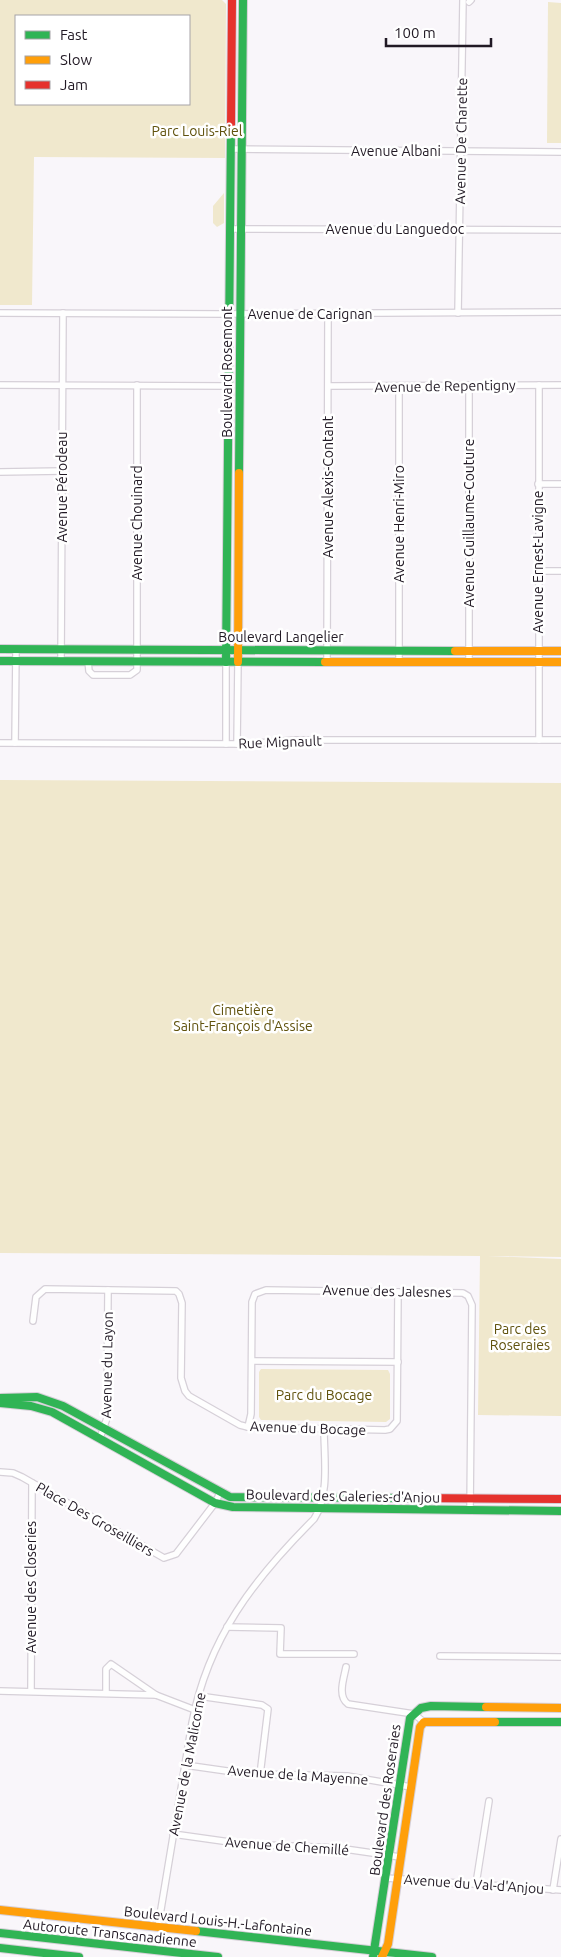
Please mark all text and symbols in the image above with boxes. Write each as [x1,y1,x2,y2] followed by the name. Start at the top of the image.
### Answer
[15,15,190,105] legend
[386,15,491,47] scale bar
[394,24,436,41] text: 100 m
[60,26,88,43] text: Fast
[60,51,93,68] text: Slow
[60,76,88,93] text: Jam
[452,78,470,204] street label: Avenue De Charette
[152,123,243,139] park label: Parc Louis-Riel
[351,143,441,159] street label: Avenue Albani
[326,221,465,237] street label: Avenue du Languedoc
[219,306,235,438] street label: Boulevard Rosemont
[247,306,373,322] street label: Avenue de Carignan
[374,377,516,395] street label: Avenue de Repentigny
[320,415,336,558] street label: Avenue Alexis-Contant
[54,432,70,542] street label: Avenue Pérodeau
[461,439,477,607] street label: Avenue Guillaume-Couture
[129,465,145,581] street label: Avenue Chouinard
[391,465,407,583] street label: Avenue Henri-Miro
[530,491,546,633] street label: Avenue Ernest-Lavigne
[218,629,344,645] street label: Boulevard Langelier
[238,733,323,751] street label: Rue Mignault
[173,1002,313,1034] park label: Cimetière Saint-François d'Assise
[322,1282,452,1300] street label: Avenue des Jalesnes
[98,1311,116,1419] street label: Avenue du Layon
[490,1321,550,1353] park label: Parc des Roseraies
[276,1387,372,1403] park label: Parc du Bocage
[250,1418,366,1438] street label: Avenue du Bocage
[33,1479,157,1559] street label: Place Des Groseilliers
[246,1486,440,1506] street label: Boulevard des Galeries-d'Anjou
[23,1521,39,1653] street label: Avenue des Closeries
[165,1691,209,1837] street label: Avenue de la Malicorne
[366,1723,404,1877] street label: Boulevard des Roseraies
[227,1762,369,1788] street label: Avenue de la Mayenne
[224,1834,350,1858] street label: Avenue de Chemillé
[403,1871,545,1897] street label: Avenue du Val-d'Anjou
[123,1903,313,1939] street label: Boulevard Louis-H.-Lafontaine
[22,1916,198,1950] street label: Autoroute Transcanadienne

